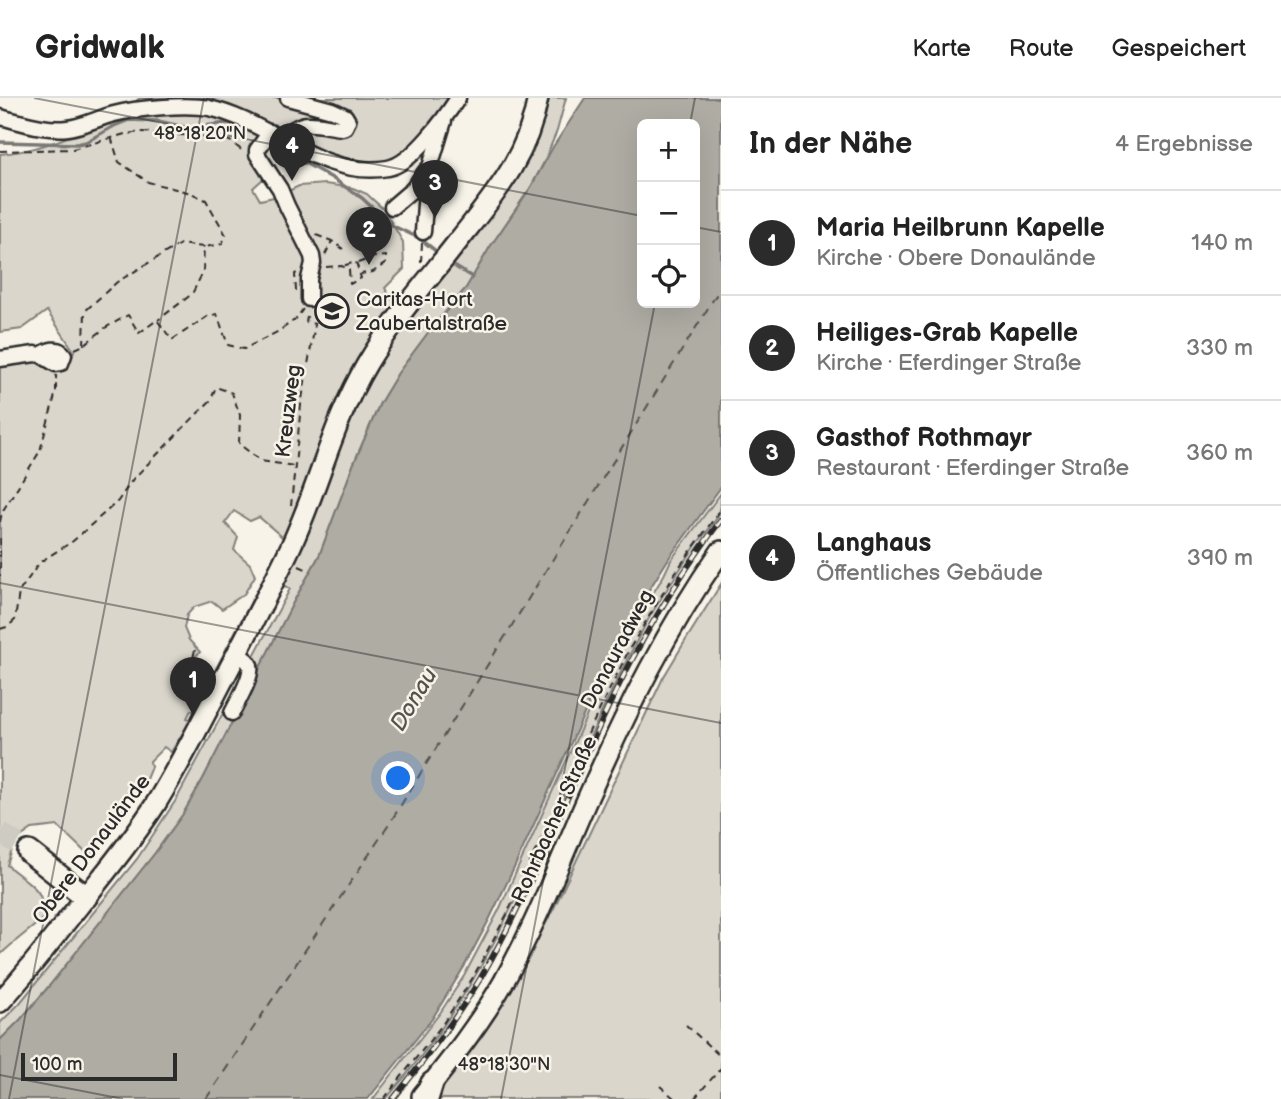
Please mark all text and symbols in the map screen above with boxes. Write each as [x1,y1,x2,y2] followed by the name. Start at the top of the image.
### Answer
[35,28,165,68] text: Gridwalk
[912,34,971,63] text: Karte
[1009,34,1074,63] text: Route
[1112,34,1246,63] text: Gespeichert
[637,119,700,308] map controls
[637,119,700,182] button: +
[154,123,246,144] text: 48°18'20"N
[269,123,315,181] pin: 4
[749,126,912,162] text: In der Nähe
[1115,130,1253,158] text: 4 Ergebnisse
[412,160,458,218] pin: 3
[637,182,700,245] button: −
[346,207,392,265] pin: 2
[816,213,1105,244] text: Maria Heilbrunn Kapelle
[767,229,777,257] text: 1
[1191,229,1253,257] text: 140 m
[816,244,1096,272] text: Kirche · Obere Donaulände
[637,245,700,308] button: locate
[355,287,507,336] place label: Caritas-Hort Zaubertalstraße
[313,292,351,330] school or university icon: Caritas-Hort Zaubertalstraße
[816,318,1078,349] text: Heiliges-Grab Kapelle
[765,334,779,362] text: 2
[1186,334,1253,362] text: 330 m
[816,349,1081,377] text: Kirche · Eferdinger Straße
[270,363,307,459] street label: Kreuzweg
[816,423,1032,454] text: Gasthof Rothmayr
[765,439,779,467] text: 3
[1186,439,1253,467] text: 360 m
[816,454,1129,482] text: Restaurant · Eferdinger Straße
[816,528,931,559] text: Langhaus
[765,544,779,572] text: 4
[1187,544,1253,572] text: 390 m
[816,559,1043,587] text: Öffentliches Gebäude
[576,585,659,713] street label: Donauradweg
[170,657,216,715] pin: 1
[384,663,444,736] water label: Donau
[506,732,603,907] street label: Rohrbacher Straße
[381,761,415,795] your location
[27,770,156,929] street label: Obere Donaulände
[21,1050,177,1082] scale bar
[32,1053,83,1076] text: 100 m
[457,1054,551,1075] text: 48°18'30"N

